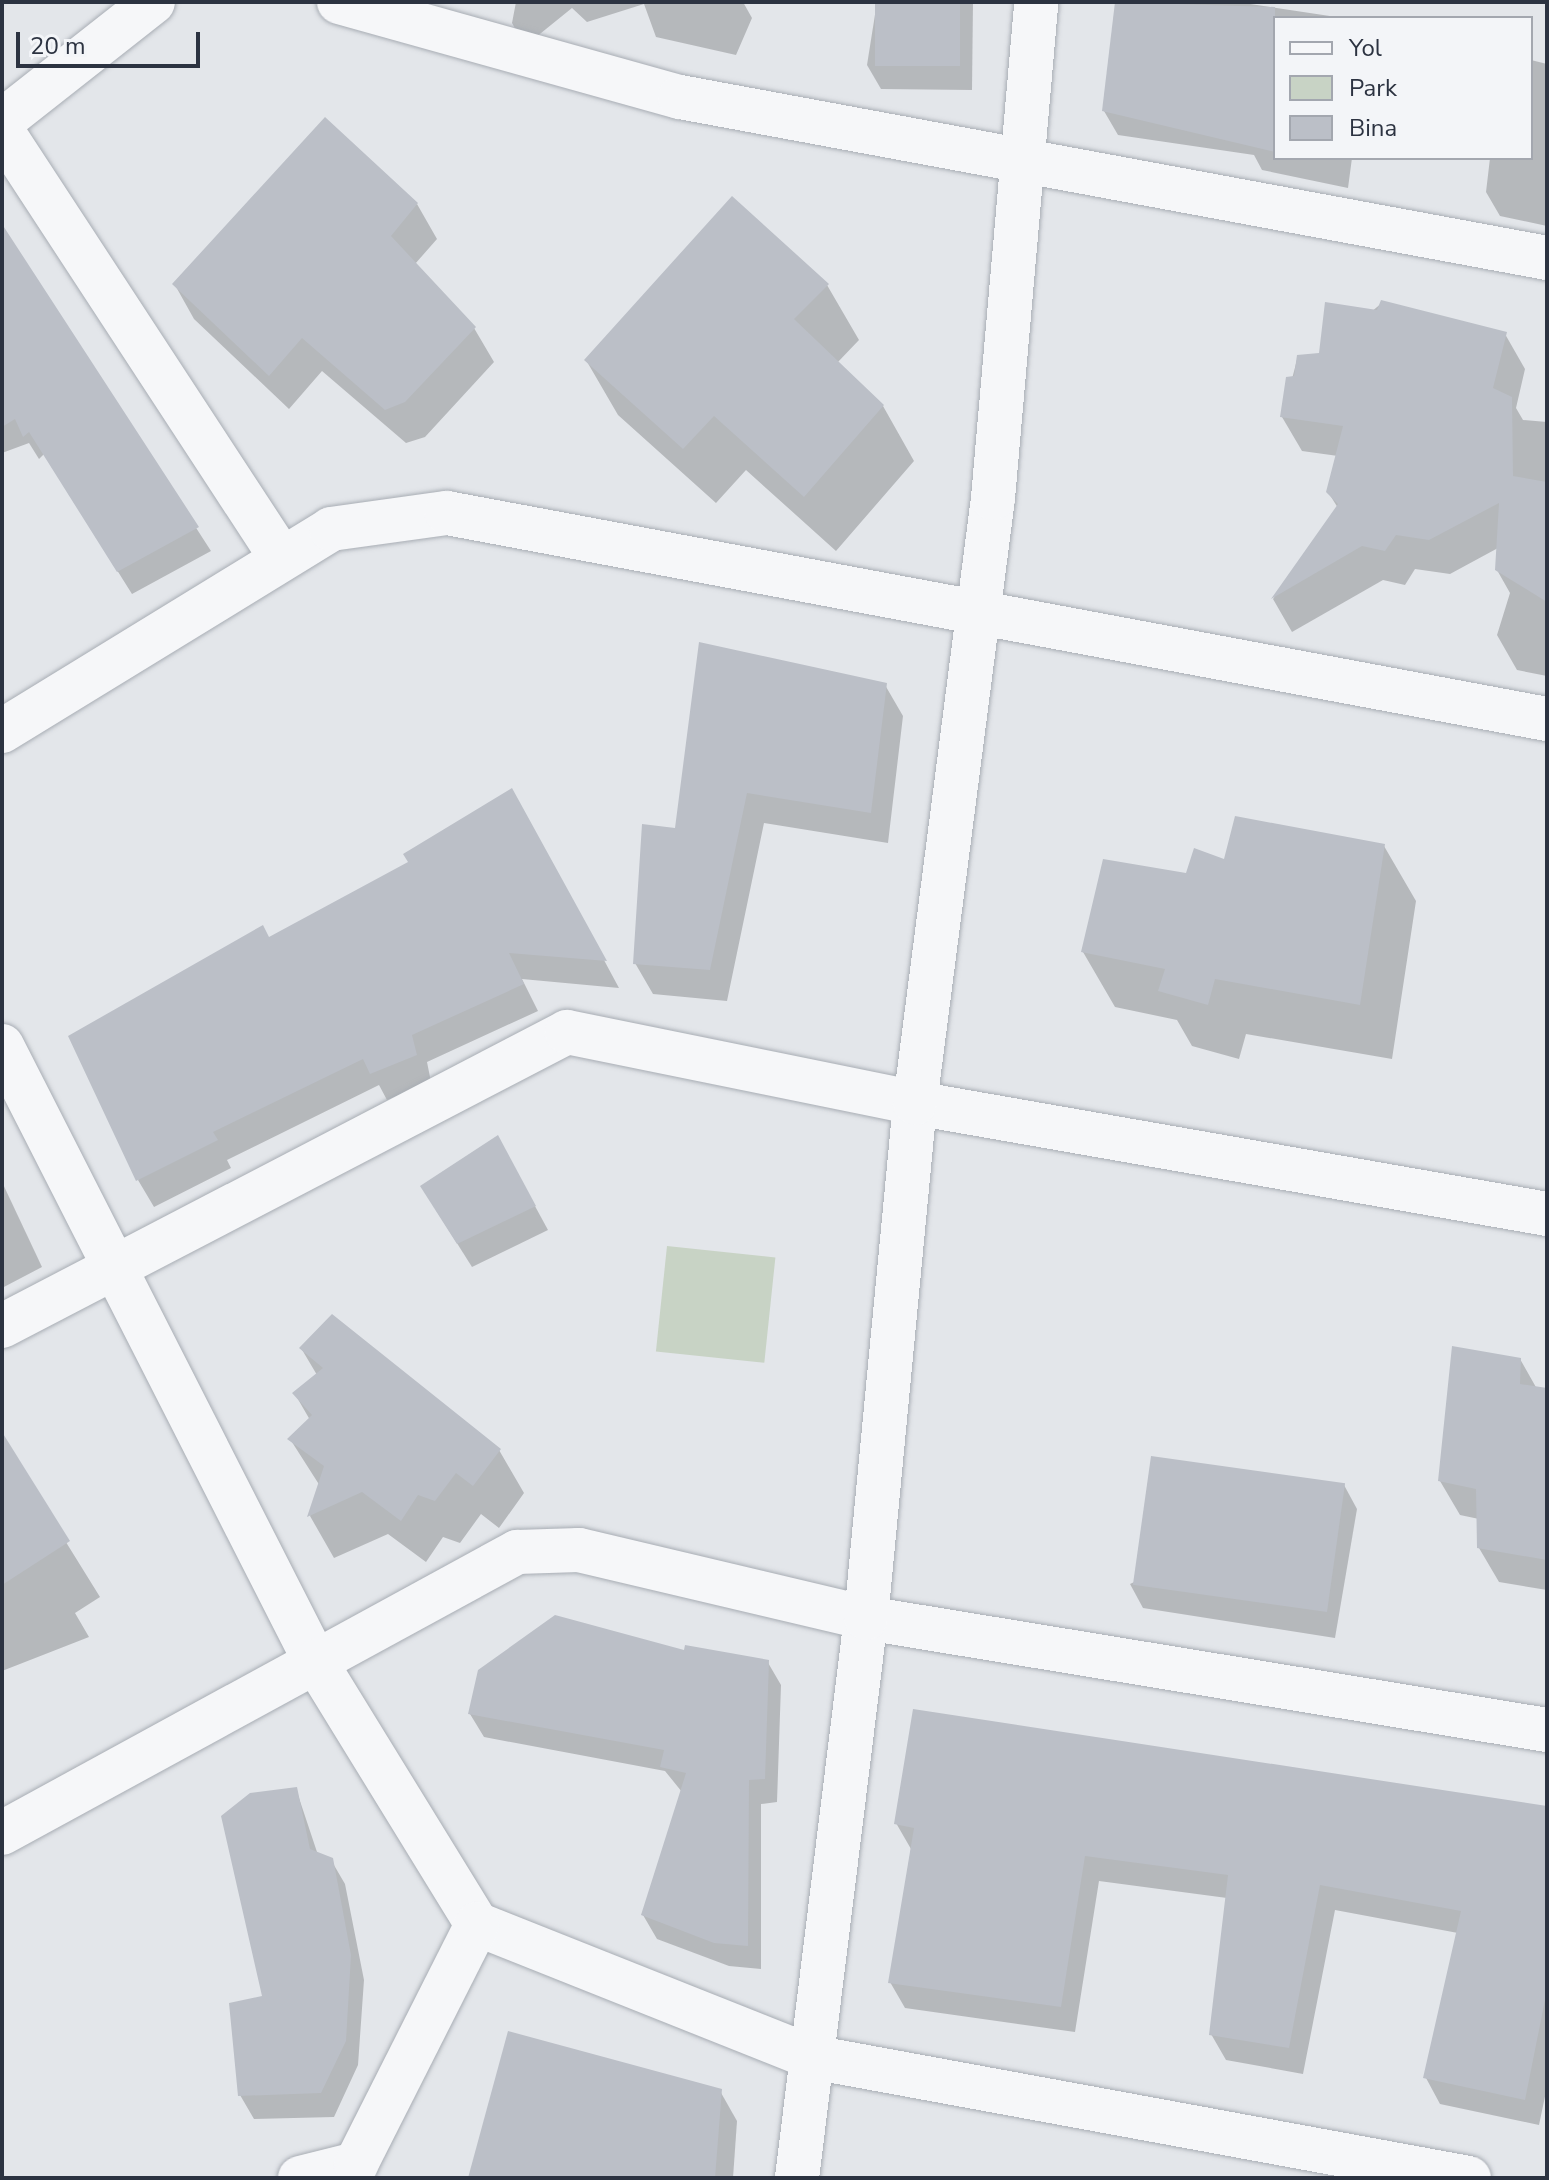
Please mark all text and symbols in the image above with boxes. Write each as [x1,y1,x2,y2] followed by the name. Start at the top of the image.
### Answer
[20,16,204,66] scale bar
[1273,16,1533,160] legend
[30,30,86,62] text: 20 m
[1349,32,1382,64] text: Yol
[1349,72,1397,104] text: Park
[1349,112,1397,144] text: Bina

